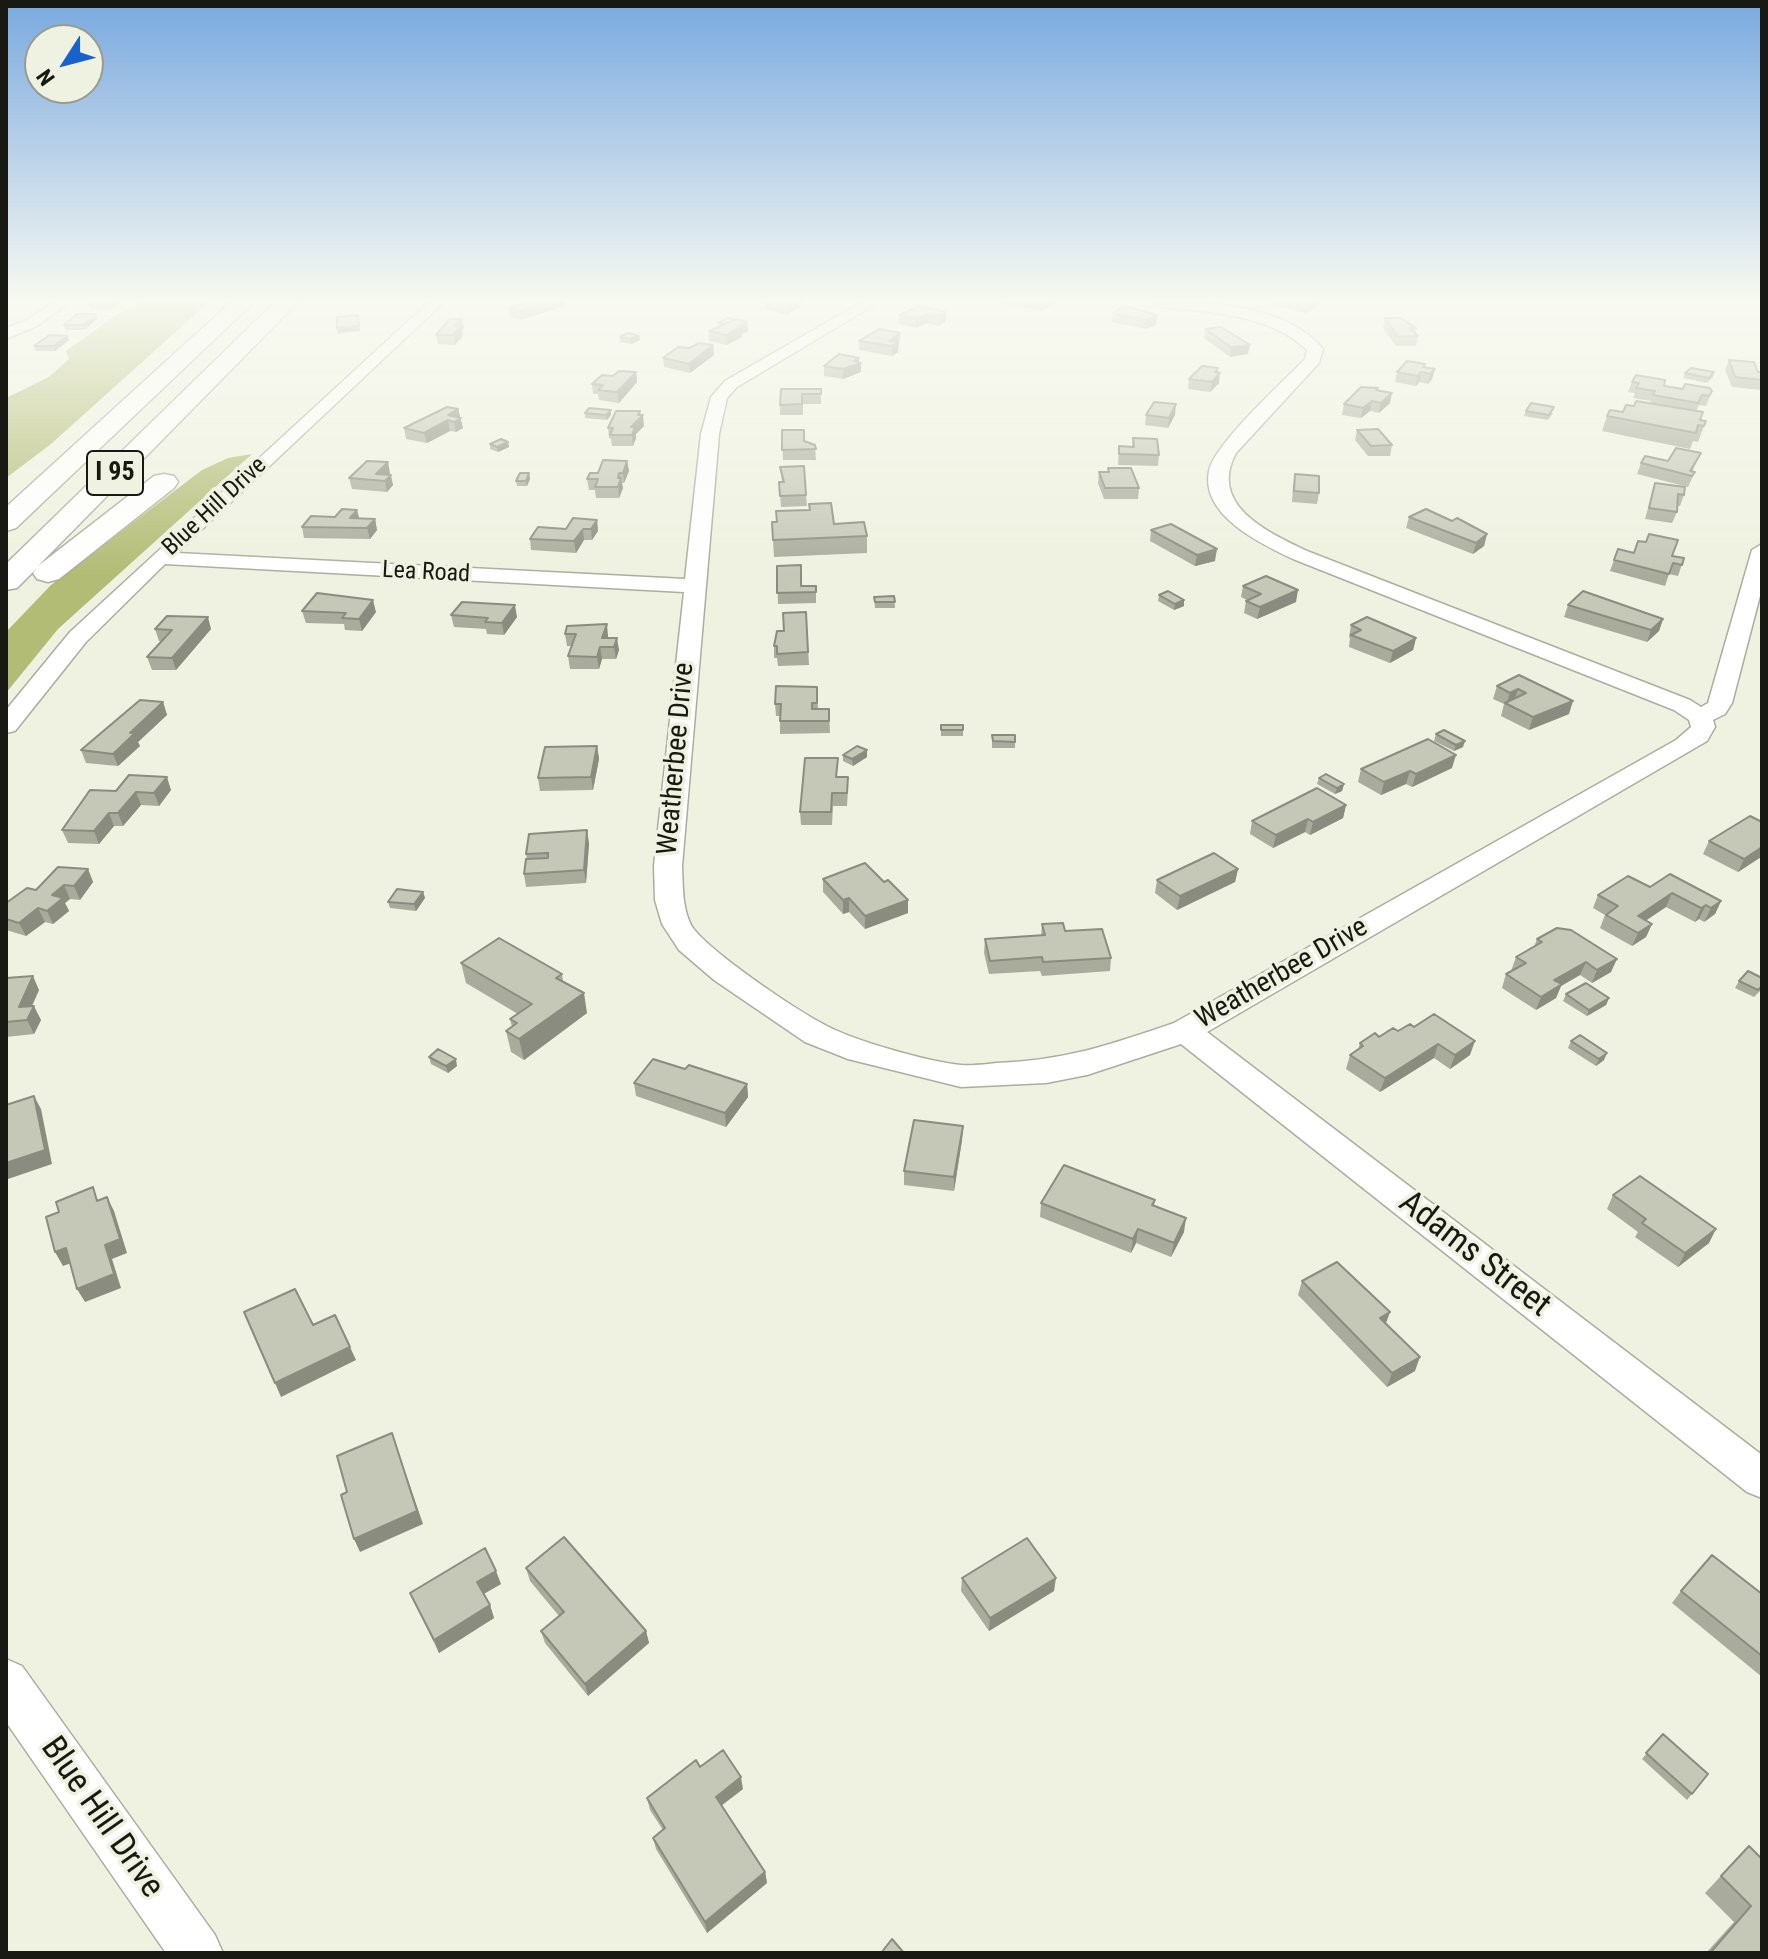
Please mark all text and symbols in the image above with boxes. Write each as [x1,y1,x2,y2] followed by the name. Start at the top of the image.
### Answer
[24,24,104,104] north arrow
[32,64,60,90] text: N
[87,451,143,495] road number: I 95
[157,452,273,562] street label: Blue Hill Drive
[381,556,471,590] street label: Lea Road
[652,661,702,857] street label: Weatherbee Drive
[1190,911,1374,1037] street label: Weatherbee Drive
[1390,1183,1558,1327] street label: Adams Street
[31,1730,171,1906] street label: Blue Hill Drive

